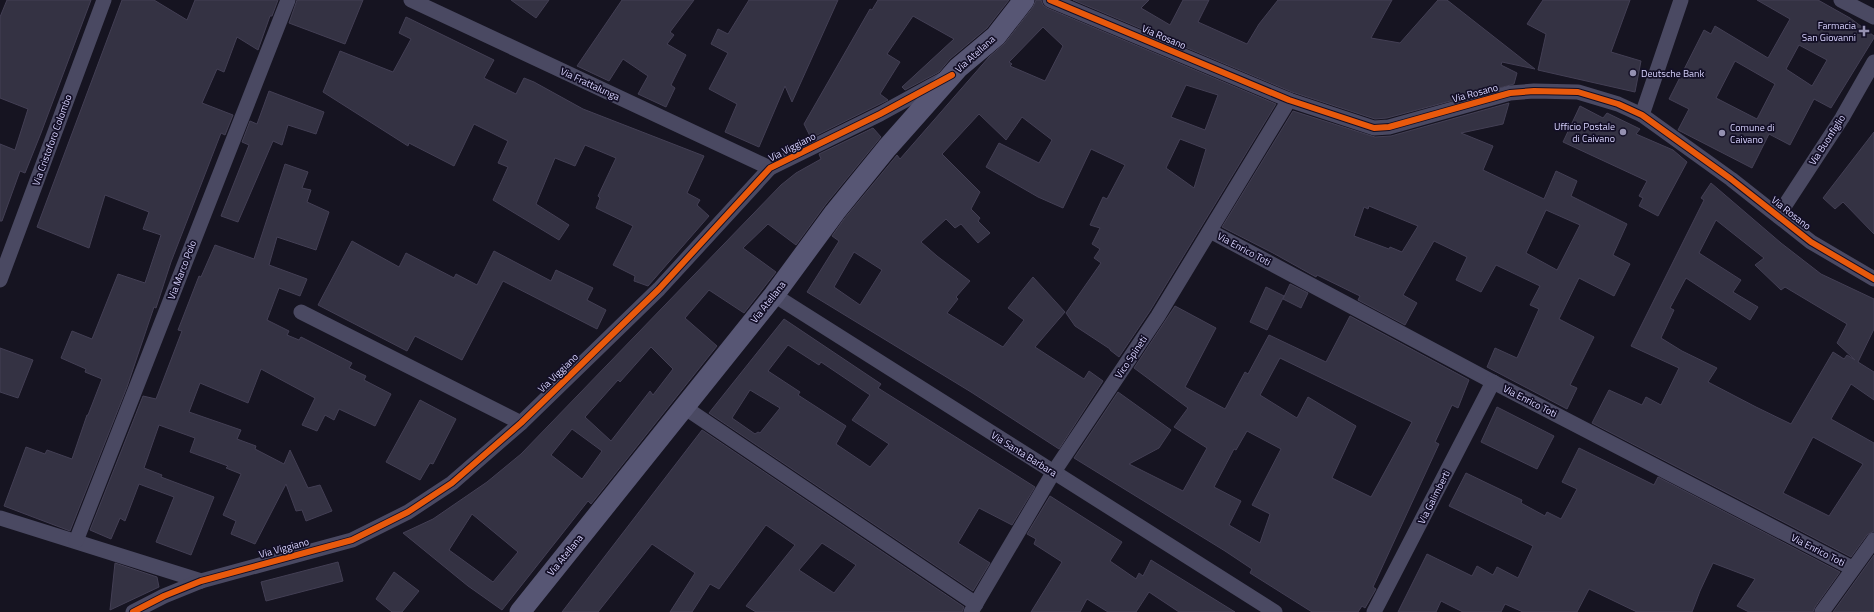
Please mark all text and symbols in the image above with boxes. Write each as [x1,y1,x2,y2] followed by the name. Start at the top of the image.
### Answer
[1802,18,1856,45] place label: Farmacia San Giovanni
[1139,21,1189,53] street label: Via Rosano
[1859,26,1869,36] marker: Farmacia San Giovanni
[952,32,998,76] street label: Via Atellana
[558,64,622,104] street label: Via Frattalunga
[1641,66,1704,81] place label: Deutsche Bank
[1628,68,1638,78] marker: Deutsche Bank
[1450,80,1500,106] street label: Via Rosano
[29,92,75,188] street label: Via Cristoforo Colombo
[1805,112,1849,168] street label: Via Buonfiglio
[1554,119,1615,146] place label: Ufficio Postale di Caivano
[1730,120,1774,147] place label: Comune di Caivano
[1618,127,1628,137] marker: Ufficio Postale di Caivano
[1717,128,1727,138] marker: Comune di Caivano
[766,129,818,165] street label: Via Viggiano
[1768,193,1814,233] street label: Via Rosano
[1215,229,1273,269] street label: Via Enrico Toti
[164,238,200,302] street label: Via Marco Polo
[747,278,789,326] street label: Via Atellana
[1111,333,1151,381] street label: Vico Spineti
[534,350,582,396] street label: Via Viggiano
[1500,381,1560,421] street label: Via Enrico Toti
[988,428,1060,480] street label: Via Santa Barbara
[1414,467,1454,527] street label: Via Galimberti
[1788,530,1848,570] street label: Via Enrico Toti
[544,531,586,579] street label: Via Atellana
[257,534,311,562] street label: Via Viggiano

